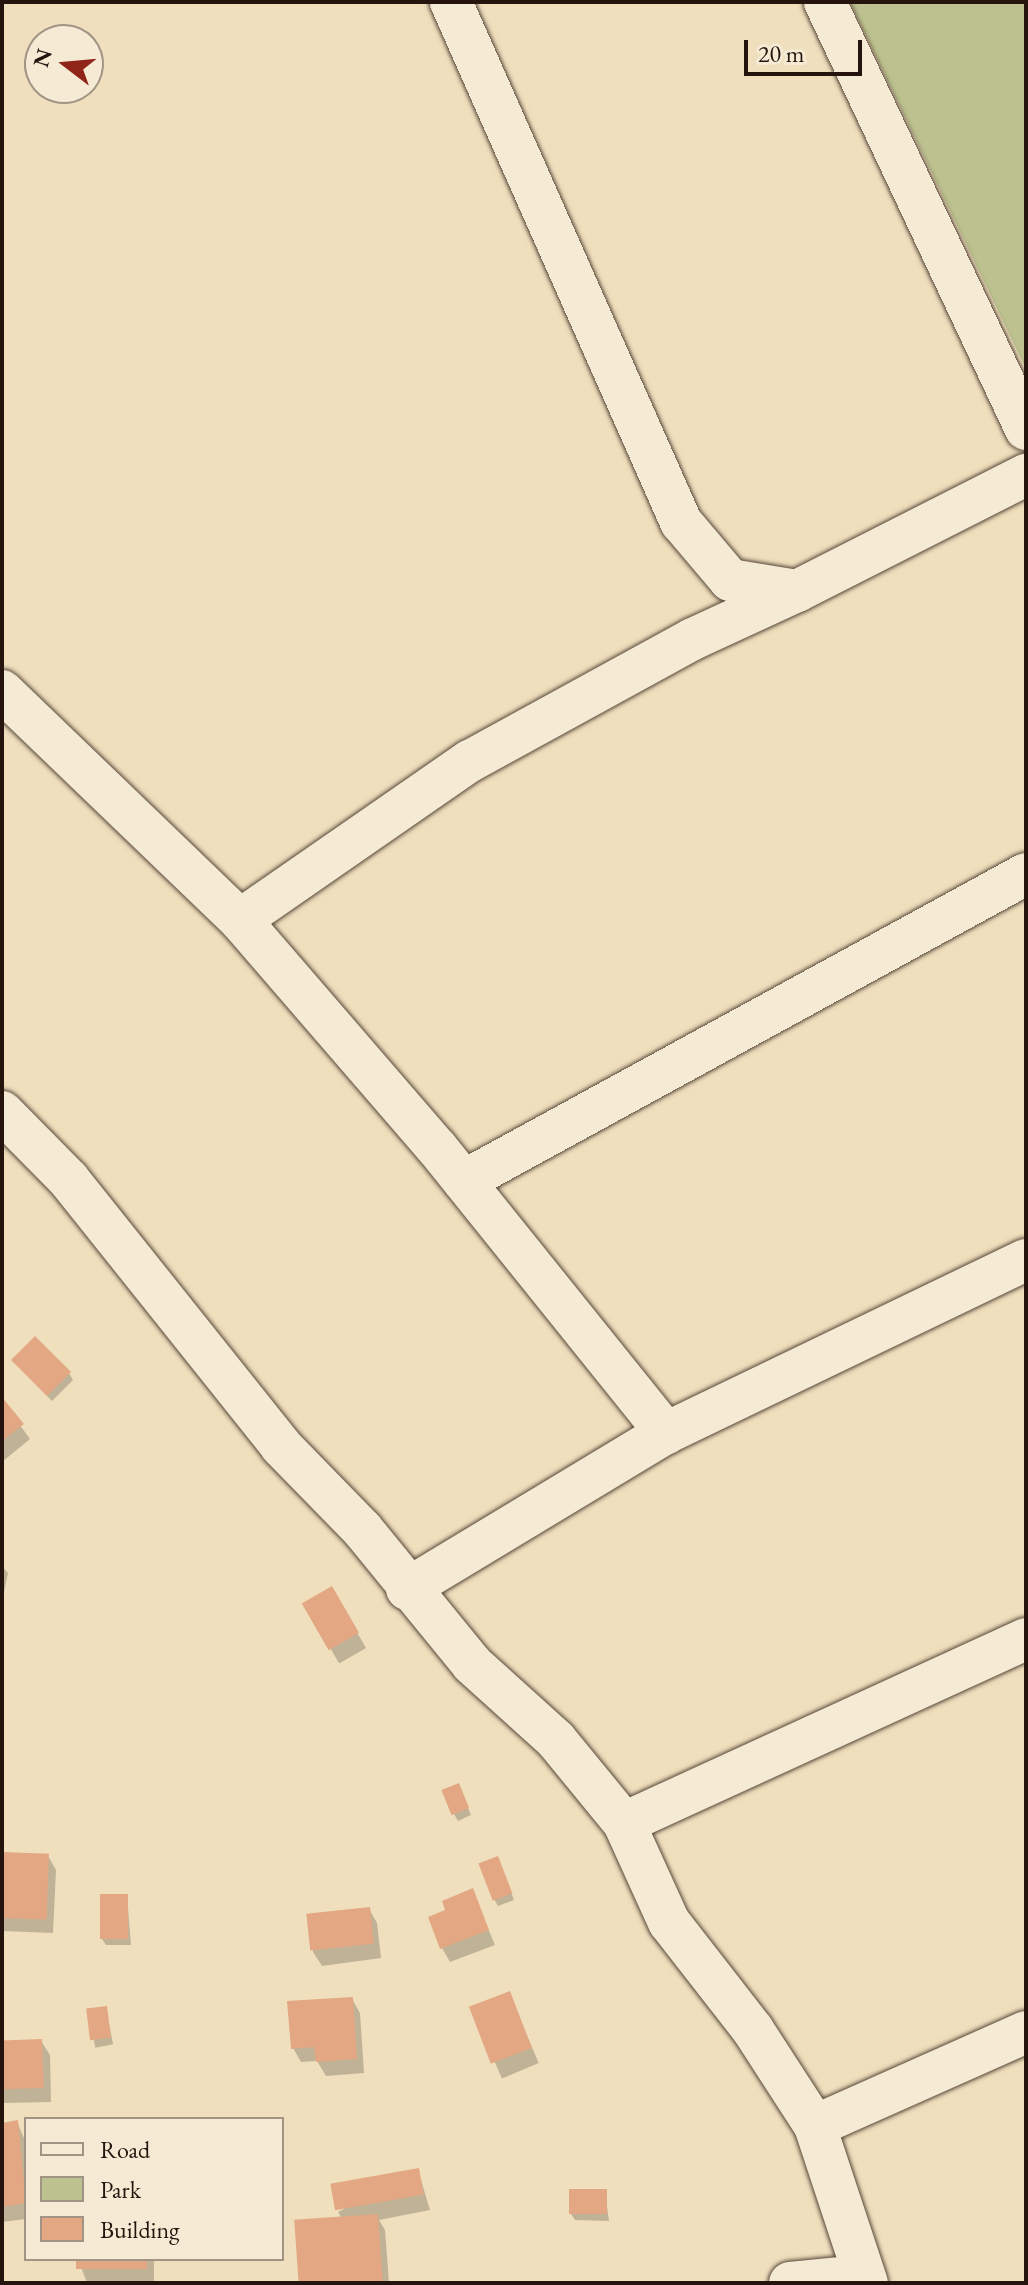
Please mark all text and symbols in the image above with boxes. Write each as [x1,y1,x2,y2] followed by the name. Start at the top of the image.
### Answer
[24,24,104,104] north arrow
[748,24,866,74] scale bar
[758,38,805,69] text: 20 m
[26,45,59,70] text: N
[24,2117,284,2261] legend
[100,2134,150,2165] text: Road
[100,2174,141,2205] text: Park
[100,2214,180,2245] text: Building

